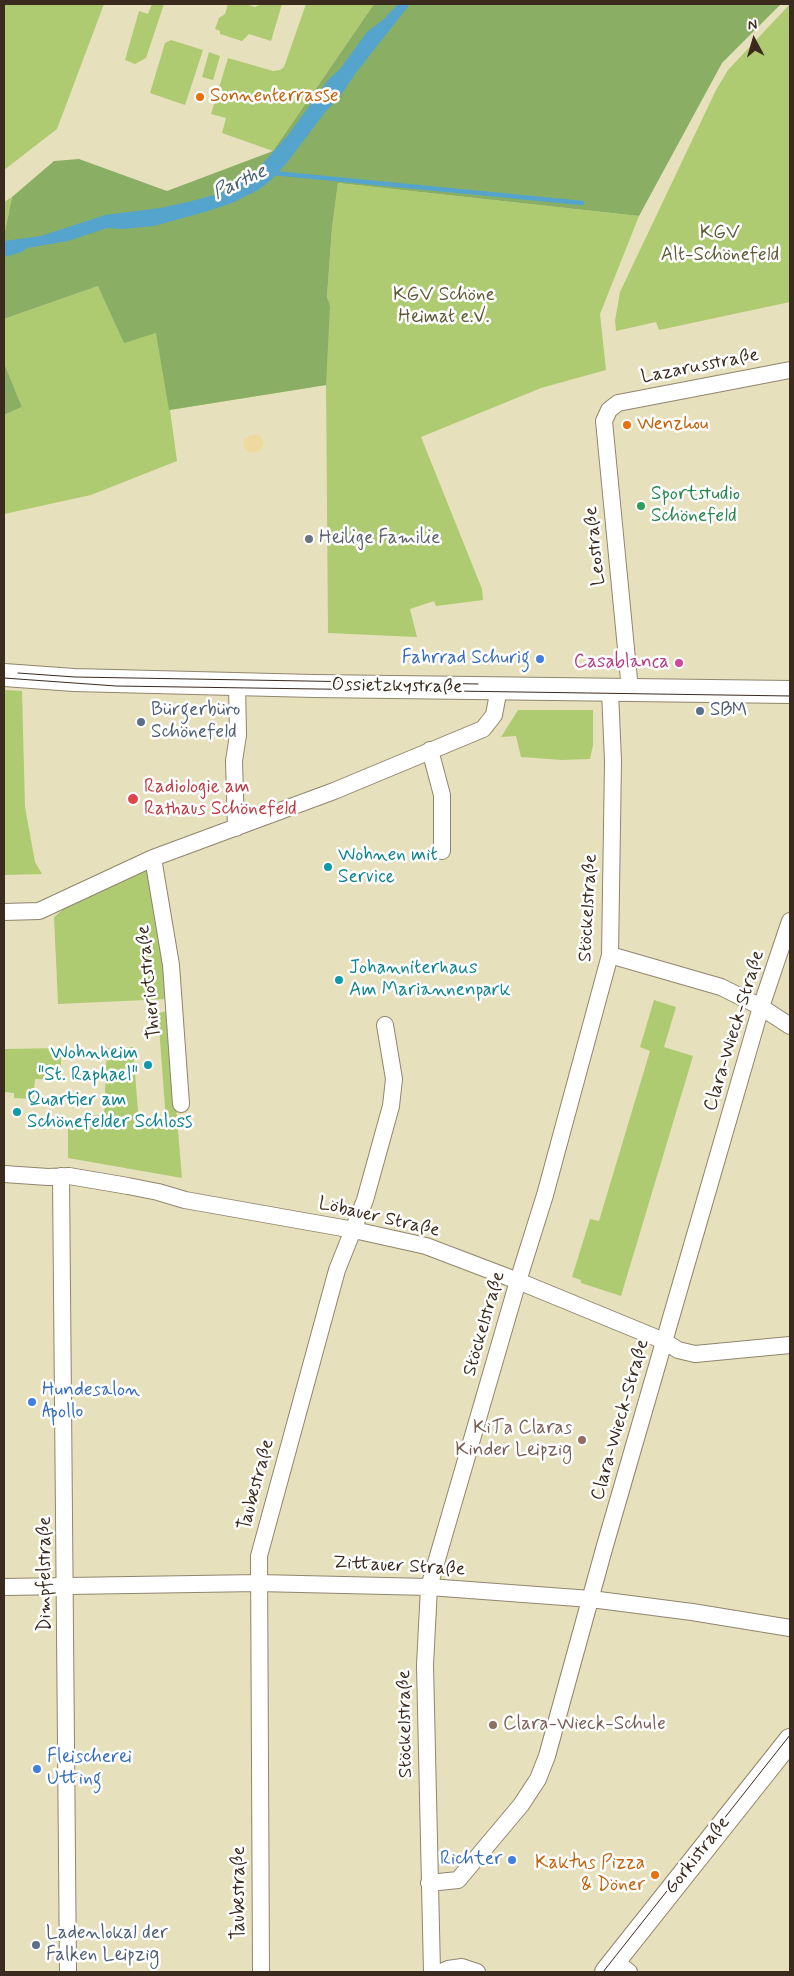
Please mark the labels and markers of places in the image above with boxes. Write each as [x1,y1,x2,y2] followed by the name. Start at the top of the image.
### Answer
[210,86,339,108] place label: Sonnenterrasse
[194,91,206,103] marker: Sonnenterrasse
[637,414,708,436] place label: Wenzhou
[621,419,633,431] marker: Wenzhou
[651,484,740,528] place label: Sportstudio Schönefeld
[635,500,647,512] marker: Sportstudio Schönefeld
[319,528,440,550] place label: Heilige Familie
[303,533,315,545] marker: Heilige Familie
[402,648,530,670] place label: Fahrrad Schurig
[574,652,669,674] place label: Casablanca
[534,653,546,665] marker: Fahrrad Schurig
[673,657,685,669] marker: Casablanca
[151,700,240,744] place label: Bürgerbüro Schönefeld
[710,700,748,722] place label: SBM
[694,705,706,717] marker: SBM
[135,716,147,728] marker: Bürgerbüro Schönefeld
[144,777,297,821] place label: Radiologie am Rathaus Schönefeld
[126,792,140,806] marker: Radiologie am Rathaus Schönefeld
[338,845,438,889] place label: Wohnen mit Service
[322,861,334,873] marker: Wohnen mit Service
[349,958,510,1002] place label: Johanniterhaus Am Mariannenpark
[333,974,345,986] marker: Johanniterhaus Am Mariannenpark
[38,1043,138,1087] place label: Wohnheim "St. Raphael"
[142,1059,154,1071] marker: Wohnheim "St. Raphael"
[27,1090,193,1134] place label: Quartier am Schönefelder Schloss
[11,1106,23,1118] marker: Quartier am Schönefelder Schloss
[42,1380,140,1424] place label: Hundesalon Apollo
[26,1396,38,1408] marker: Hundesalon Apollo
[455,1418,572,1462] place label: KiTa Claras Kinder Leipzig
[576,1434,588,1446] marker: KiTa Claras Kinder Leipzig
[503,1714,666,1736] place label: Clara-Wieck-Schule
[487,1719,499,1731] marker: Clara-Wieck-Schule
[47,1747,132,1791] place label: Fleischerei Utting
[31,1763,43,1775] marker: Fleischerei Utting
[440,1849,502,1871] place label: Richter
[535,1853,645,1897] place label: Kaktus Pizza & Döner
[506,1854,518,1866] marker: Richter
[649,1869,661,1881] marker: Kaktus Pizza & Döner
[46,1923,168,1967] place label: Ladenlokal der Falken Leipzig
[30,1939,42,1951] marker: Ladenlokal der Falken Leipzig

